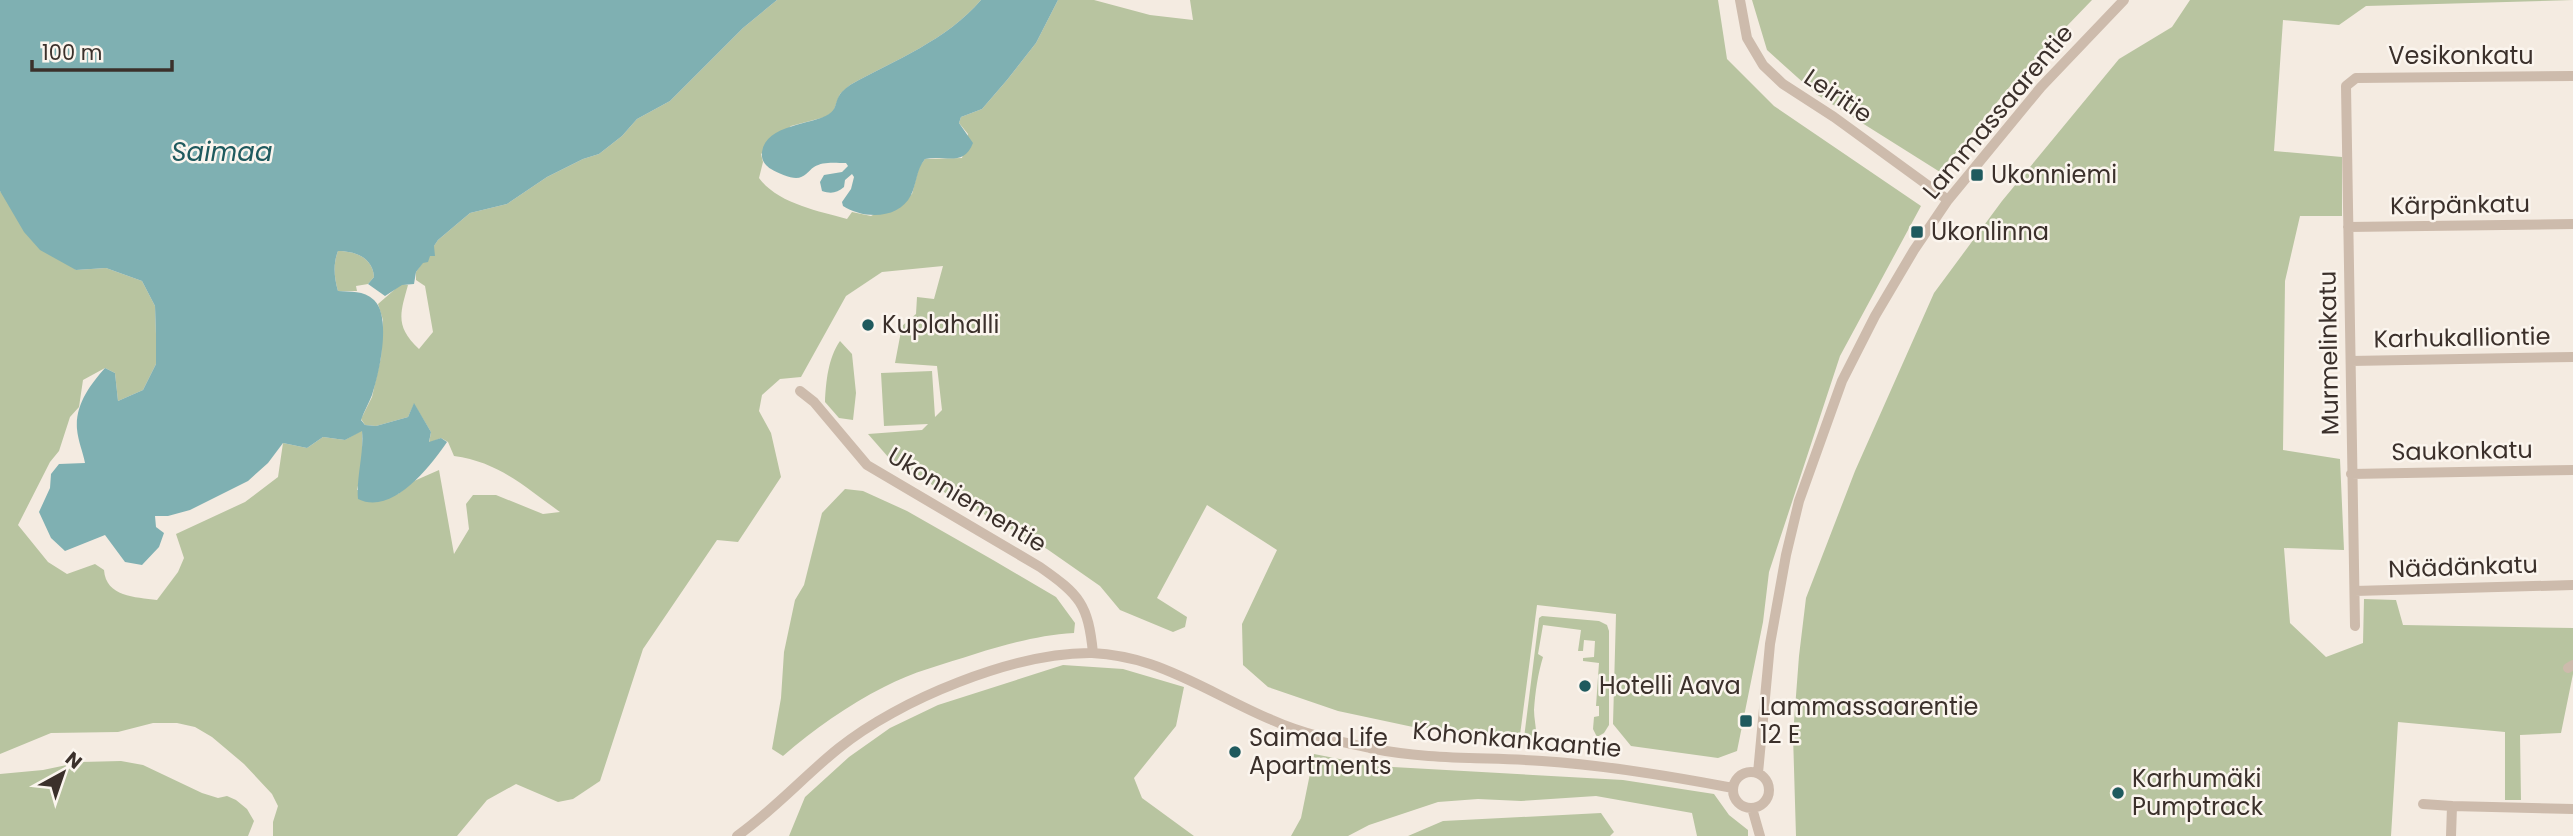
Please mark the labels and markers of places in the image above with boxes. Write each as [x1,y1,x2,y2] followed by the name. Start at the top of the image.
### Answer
[1991,158,2117,191] place label: Ukonniemi
[1969,167,1985,183] marker: Ukonniemi
[1931,215,2049,248] place label: Ukonlinna
[1909,224,1925,240] marker: Ukonlinna
[882,308,999,341] place label: Kuplahalli
[860,317,876,333] marker: Kuplahalli
[1599,669,1741,702] place label: Hotelli Aava
[1577,678,1593,694] marker: Hotelli Aava
[1760,690,1978,751] place label: Lammassaarentie 12 E
[1738,713,1754,729] marker: Lammassaarentie 12 E
[1249,721,1392,782] place label: Saimaa Life Apartments
[1227,744,1243,760] marker: Saimaa Life Apartments
[2132,762,2264,823] place label: Karhumäki Pumptrack
[2110,785,2126,801] marker: Karhumäki Pumptrack

